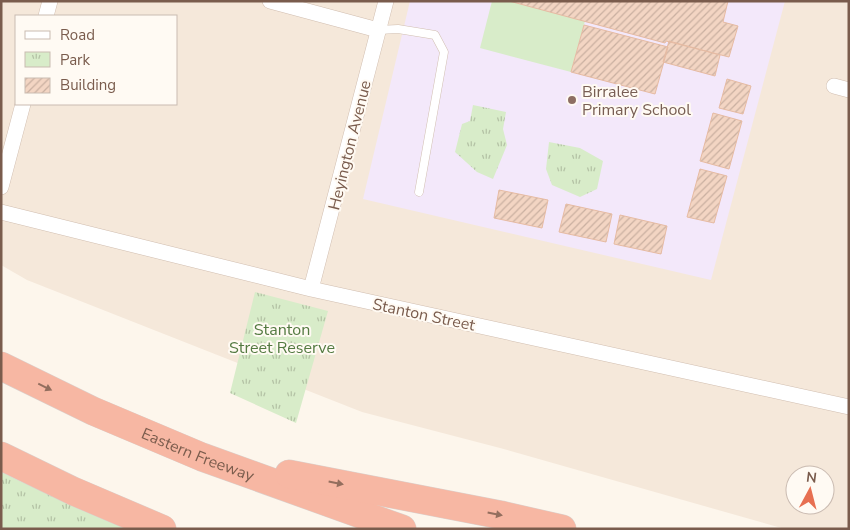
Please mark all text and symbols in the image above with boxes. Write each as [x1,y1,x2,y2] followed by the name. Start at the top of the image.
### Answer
[15,15,178,105] legend
[60,25,95,45] text: Road
[60,50,90,70] text: Park
[60,75,116,95] text: Building
[323,78,377,212] street label: Heyington Avenue
[582,81,691,121] place label: Birralee Primary School
[566,94,578,106] marker: Birralee Primary School
[371,293,477,337] street label: Stanton Street
[229,319,335,359] park label: Stanton Street Reserve
[38,383,52,391] one-way arrow
[138,423,258,487] street label: Eastern Freeway
[785,465,835,515] north arrow
[805,468,818,488] text: N
[328,479,344,487] one-way arrow
[488,510,503,518] one-way arrow

